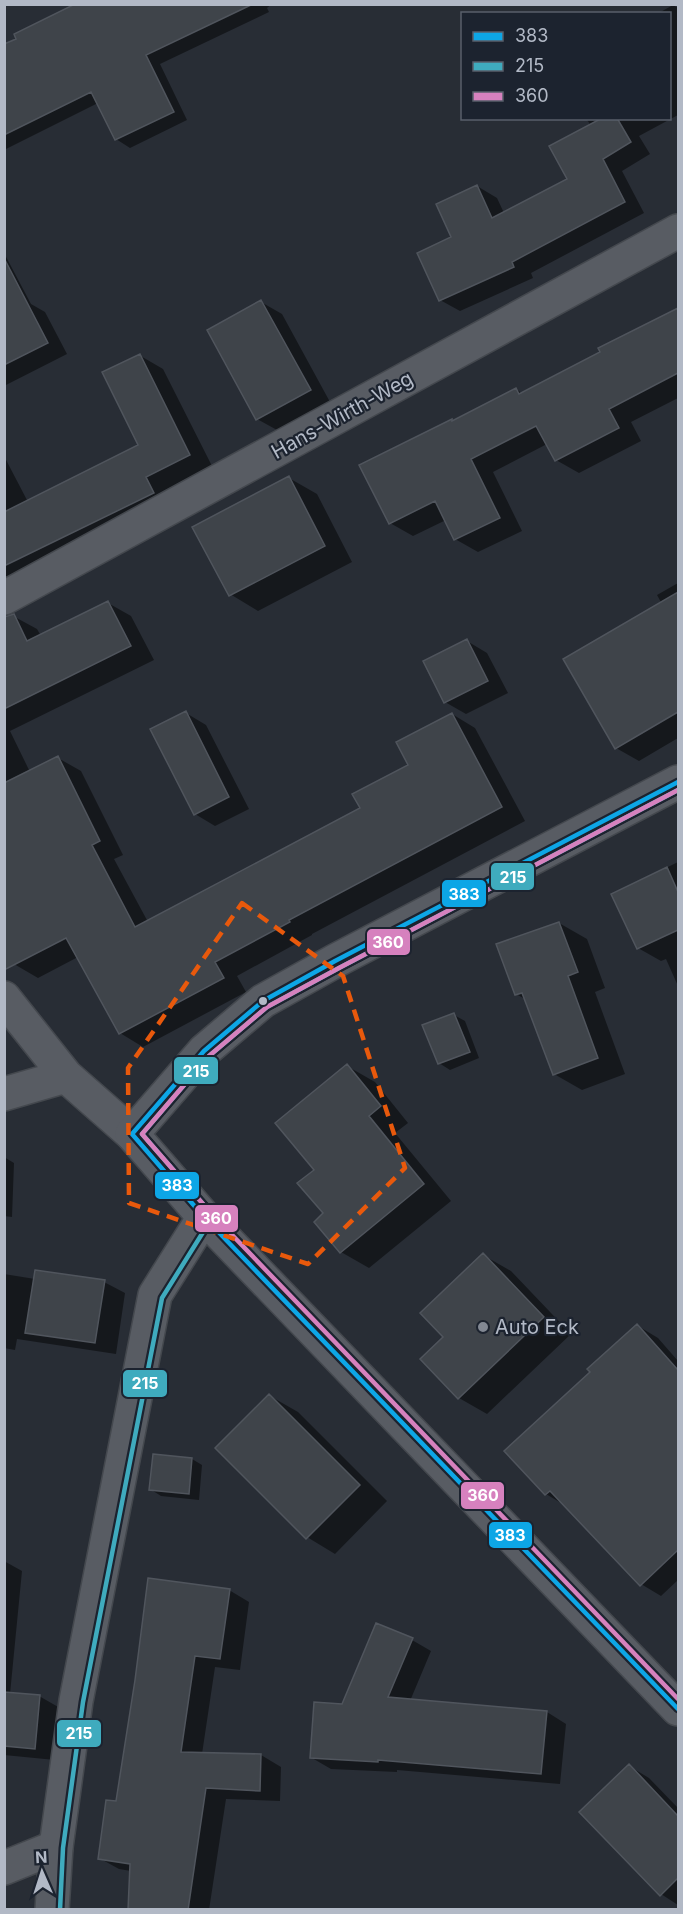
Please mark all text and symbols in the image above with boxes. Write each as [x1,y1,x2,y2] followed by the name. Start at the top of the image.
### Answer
[461,12,671,120] legend
[515,25,548,46] text: 383
[515,55,544,76] text: 215
[515,85,549,106] text: 360
[267,366,417,464] street label: Hans-Wirth-Weg
[490,862,535,891] line badge: 215
[499,867,527,887] text: 215
[441,879,487,908] line badge: 383
[448,884,480,904] text: 383
[366,928,411,956] line badge: 360
[372,932,404,952] text: 360
[257,995,269,1007] unlabelled marker
[173,1056,219,1085] line badge: 215
[182,1061,210,1081] text: 215
[154,1171,200,1200] line badge: 383
[161,1175,193,1195] text: 383
[194,1204,239,1233] line badge: 360
[200,1208,232,1228] text: 360
[495,1315,579,1339] place label: Auto Eck
[476,1320,490,1334] marker: Auto Eck
[122,1369,168,1398] line badge: 215
[131,1373,159,1393] text: 215
[460,1481,505,1510] line badge: 360
[467,1485,499,1505] text: 360
[488,1521,533,1549] line badge: 383
[494,1525,526,1545] text: 383
[56,1719,102,1748] line badge: 215
[65,1723,93,1743] text: 215
[12,1842,72,1902] north arrow
[35,1847,48,1867] text: N

